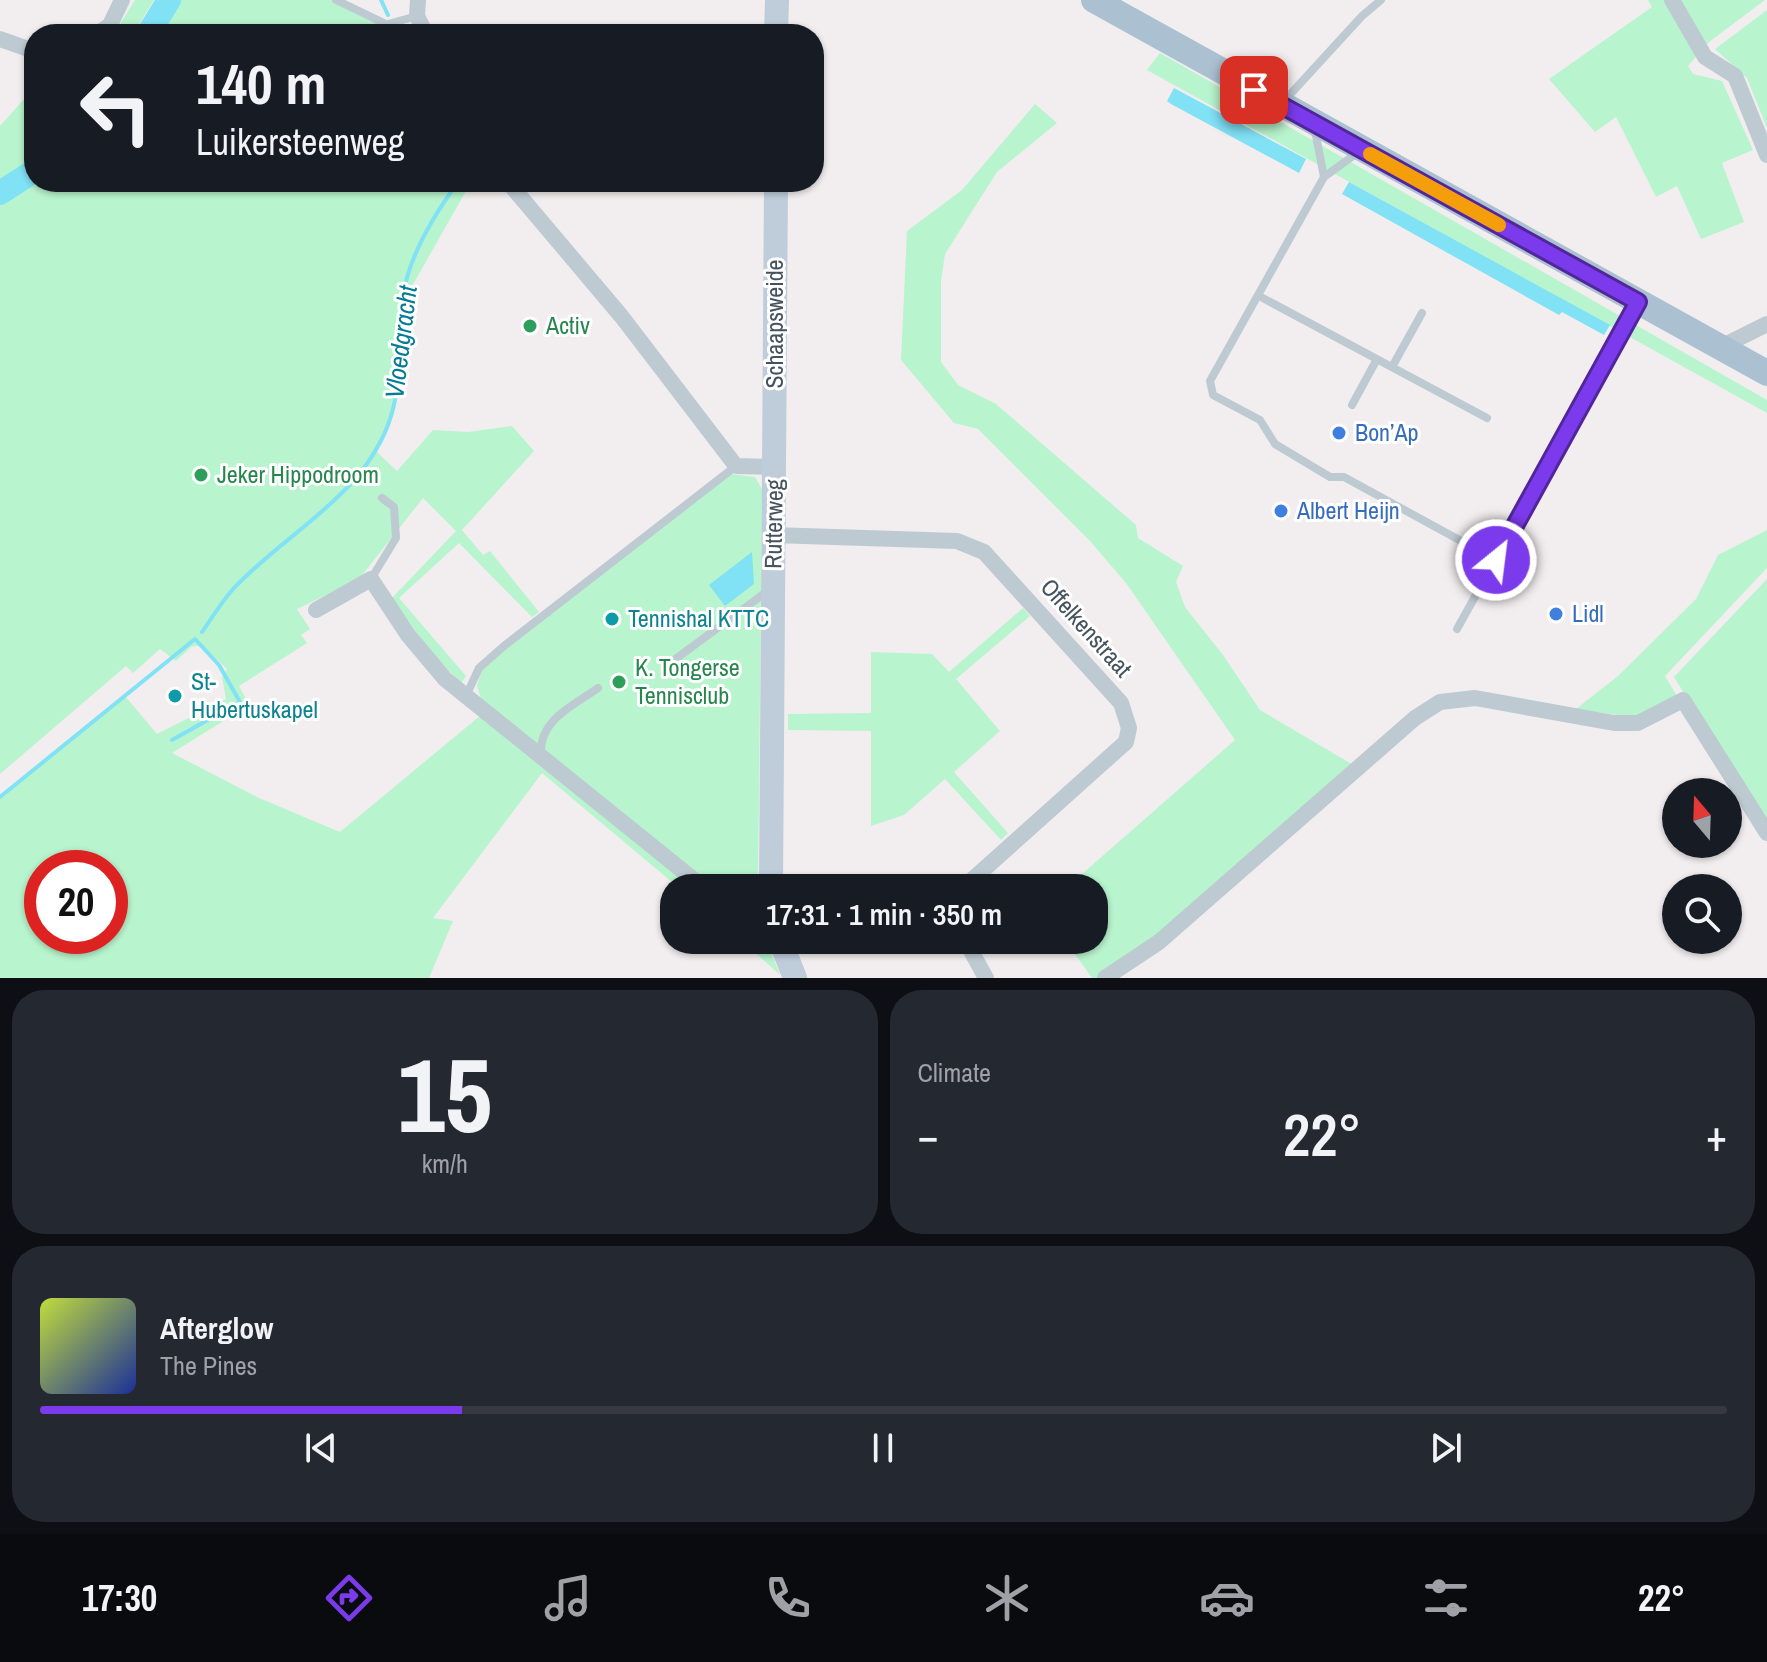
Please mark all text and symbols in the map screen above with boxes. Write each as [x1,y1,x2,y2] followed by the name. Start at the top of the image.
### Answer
[196,46,326,121] text: 140 m
[64,56,168,160] icon: left
[1220,56,1288,124] pin
[1232,68,1276,112] icon: arrive
[196,118,404,166] text: Luikersteenweg
[758,259,790,389] street label: Schaapsweide
[376,282,425,401] water label: Vloedgracht
[545,309,590,341] place label: Activ
[521,317,539,335] marker: Activ
[1355,416,1418,448] place label: Bon’Ap
[1330,424,1348,442] marker: Bon’Ap
[217,458,379,490] place label: Jeker Hippodroom
[192,466,210,484] marker: Jeker Hippodroom
[756,479,790,569] street label: Rutterweg
[1296,494,1400,526] place label: Albert Heijn
[1272,502,1290,520] marker: Albert Heijn
[1454,518,1538,602] position arrow
[1034,571,1140,684] street label: Offelkenstraat
[1572,597,1604,629] place label: Lidl
[628,602,769,634] place label: Tennishal KTTC
[1547,605,1565,623] marker: Lidl
[603,610,621,628] marker: Tennishal KTTC
[635,651,740,711] place label: K. Tongerse Tennisclub
[191,665,318,725] place label: St- Hubertuskapel
[610,673,628,691] marker: K. Tongerse Tennisclub
[166,687,184,705] marker: St- Hubertuskapel
[1662,778,1742,858] north arrow
[1662,778,1742,954] map controls
[24,850,128,954] speed limit sign: 20
[1662,874,1742,954] button: search
[766,894,1002,934] text: 17:31 · 1 min · 350 m
[397,1024,492,1164] text: 15
[918,1055,991,1090] text: Climate
[1283,1094,1362,1175] text: 22°
[918,1105,939,1165] text: −
[1706,1105,1727,1165] text: +
[422,1146,468,1181] text: km/h
[160,1308,273,1348] text: Afterglow
[160,1348,257,1383] text: The Pines
[299,1426,343,1470] icon: previous
[861,1426,905,1470] icon: pause
[1424,1426,1468,1470] icon: next
[321,1570,377,1626] icon: directions
[540,1570,596,1626] icon: music
[760,1570,816,1626] icon: phone
[979,1570,1035,1626] icon: climate
[1199,1570,1255,1626] icon: car
[1418,1570,1474,1626] icon: filters
[82,1574,157,1622] text: 17:30
[1638,1574,1685,1622] text: 22°

